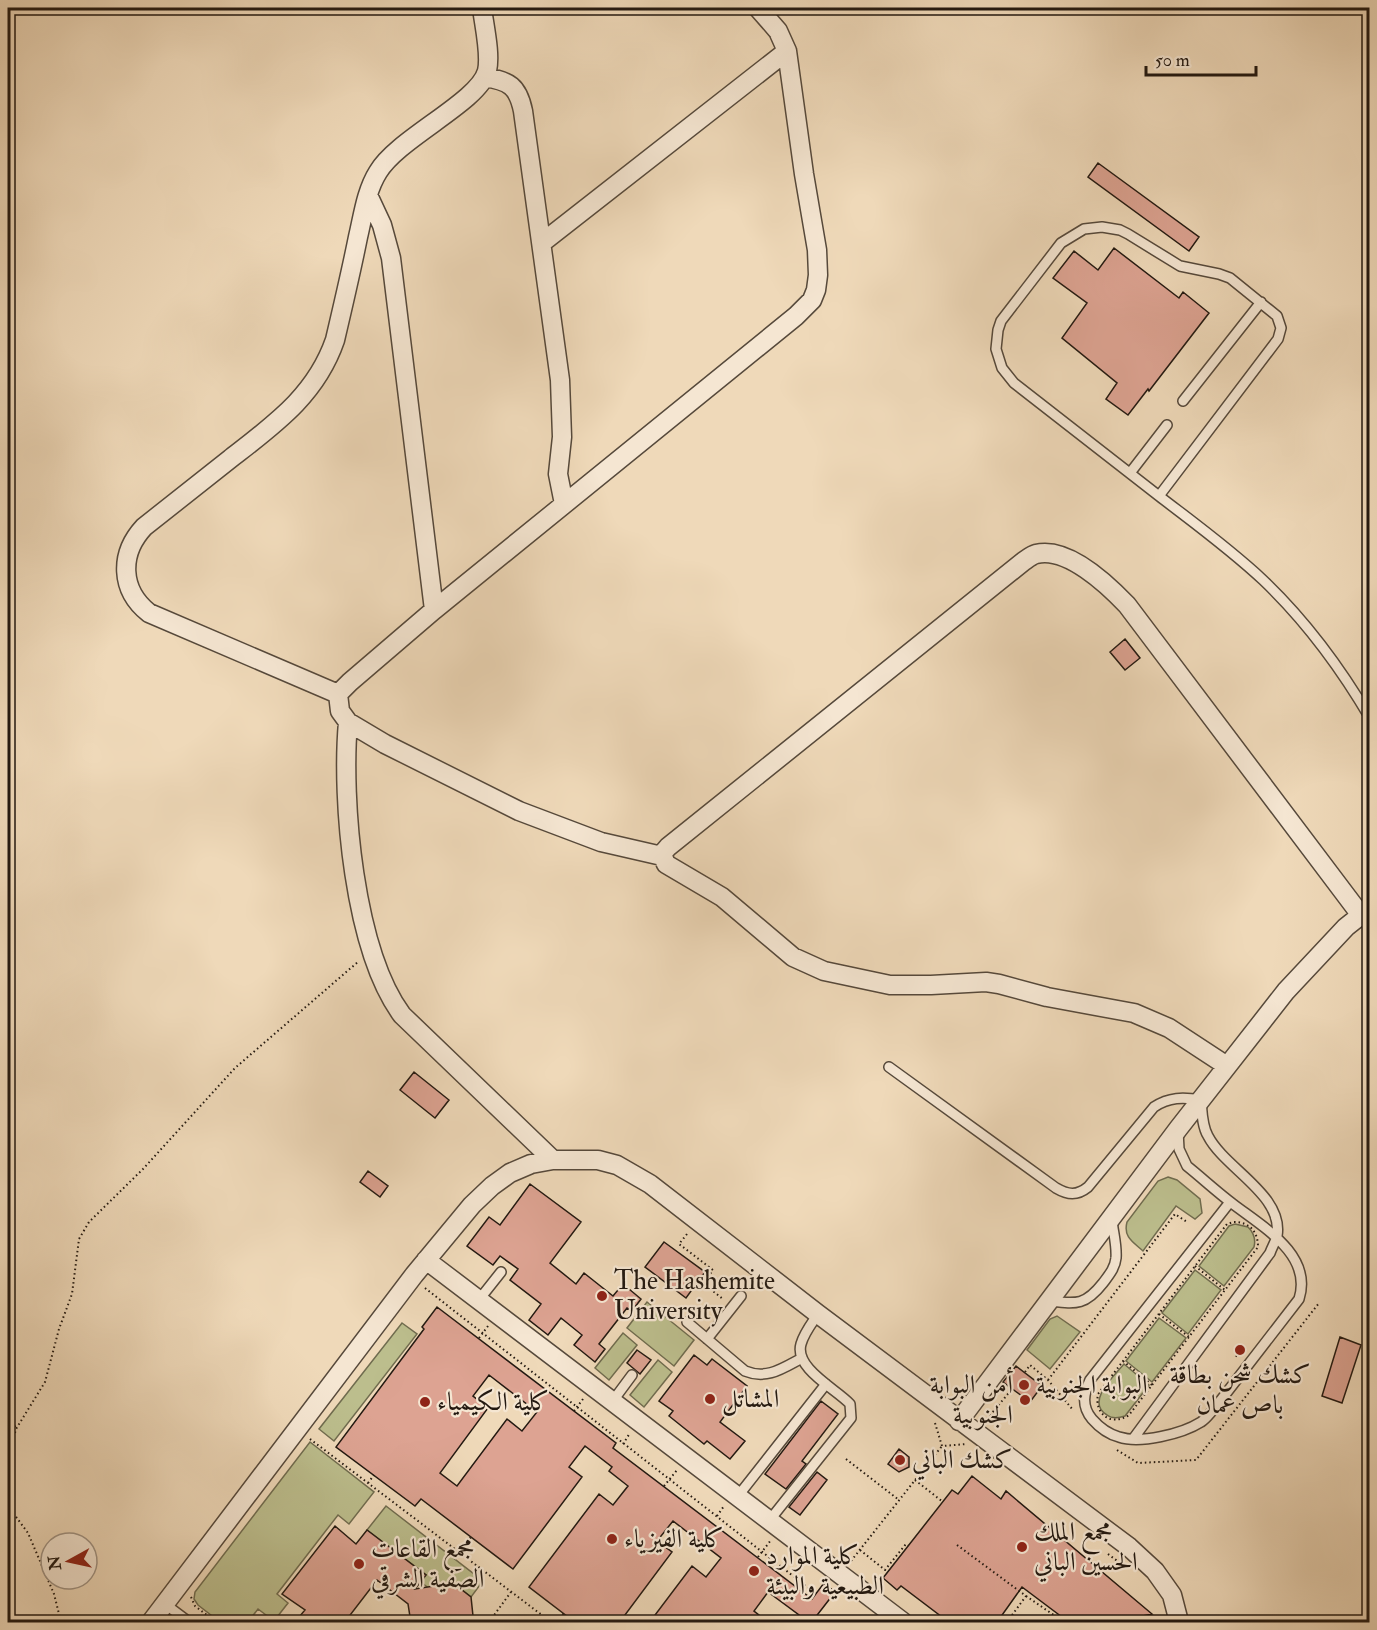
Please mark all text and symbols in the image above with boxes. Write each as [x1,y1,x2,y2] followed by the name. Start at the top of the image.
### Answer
[1146,39,1256,77] scale bar
[1155,49,1190,72] text: 50 m
[614,1265,775,1327] place label: The Hashemite University
[595,1289,609,1303] marker: The Hashemite University
[1233,1343,1247,1357] marker: كشك شحن بطاقة باص عمان
[1169,1359,1311,1421] place label: كشك شحن بطاقة باص عمان
[929,1367,1013,1431] place label: أمن البوابة الجنوبية
[1036,1369,1148,1401] place label: البوابة الجنوبية
[1017,1378,1031,1392] marker: البوابة الجنوبية
[722,1383,779,1416] place label: المشاتل
[437,1386,550,1418] place label: كلية الكيمياء
[703,1392,717,1406] marker: المشاتل
[1018,1393,1032,1407] marker: أمن البوابة الجنوبية
[418,1395,432,1409] marker: كلية الكيمياء
[912,1444,1012,1481] place label: كشك الباني
[893,1453,907,1467] marker: كشك الباني
[1034,1516,1138,1583] place label: مجمع الملك الحسين الباني
[624,1523,724,1555] place label: كلية الفيزياء
[39,1531,99,1591] north arrow
[605,1532,619,1546] marker: كلية الفيزياء
[371,1533,484,1600] place label: مجمع القاعات الصفية الشرقي
[766,1540,884,1602] place label: كلية الموارد الطبيعية والبيئة
[1015,1540,1029,1554] marker: مجمع الملك الحسين الباني
[44,1554,66,1572] text: N
[352,1557,366,1571] marker: مجمع القاعات الصفية الشرقي
[747,1564,761,1578] marker: كلية الموارد الطبيعية والبيئة

